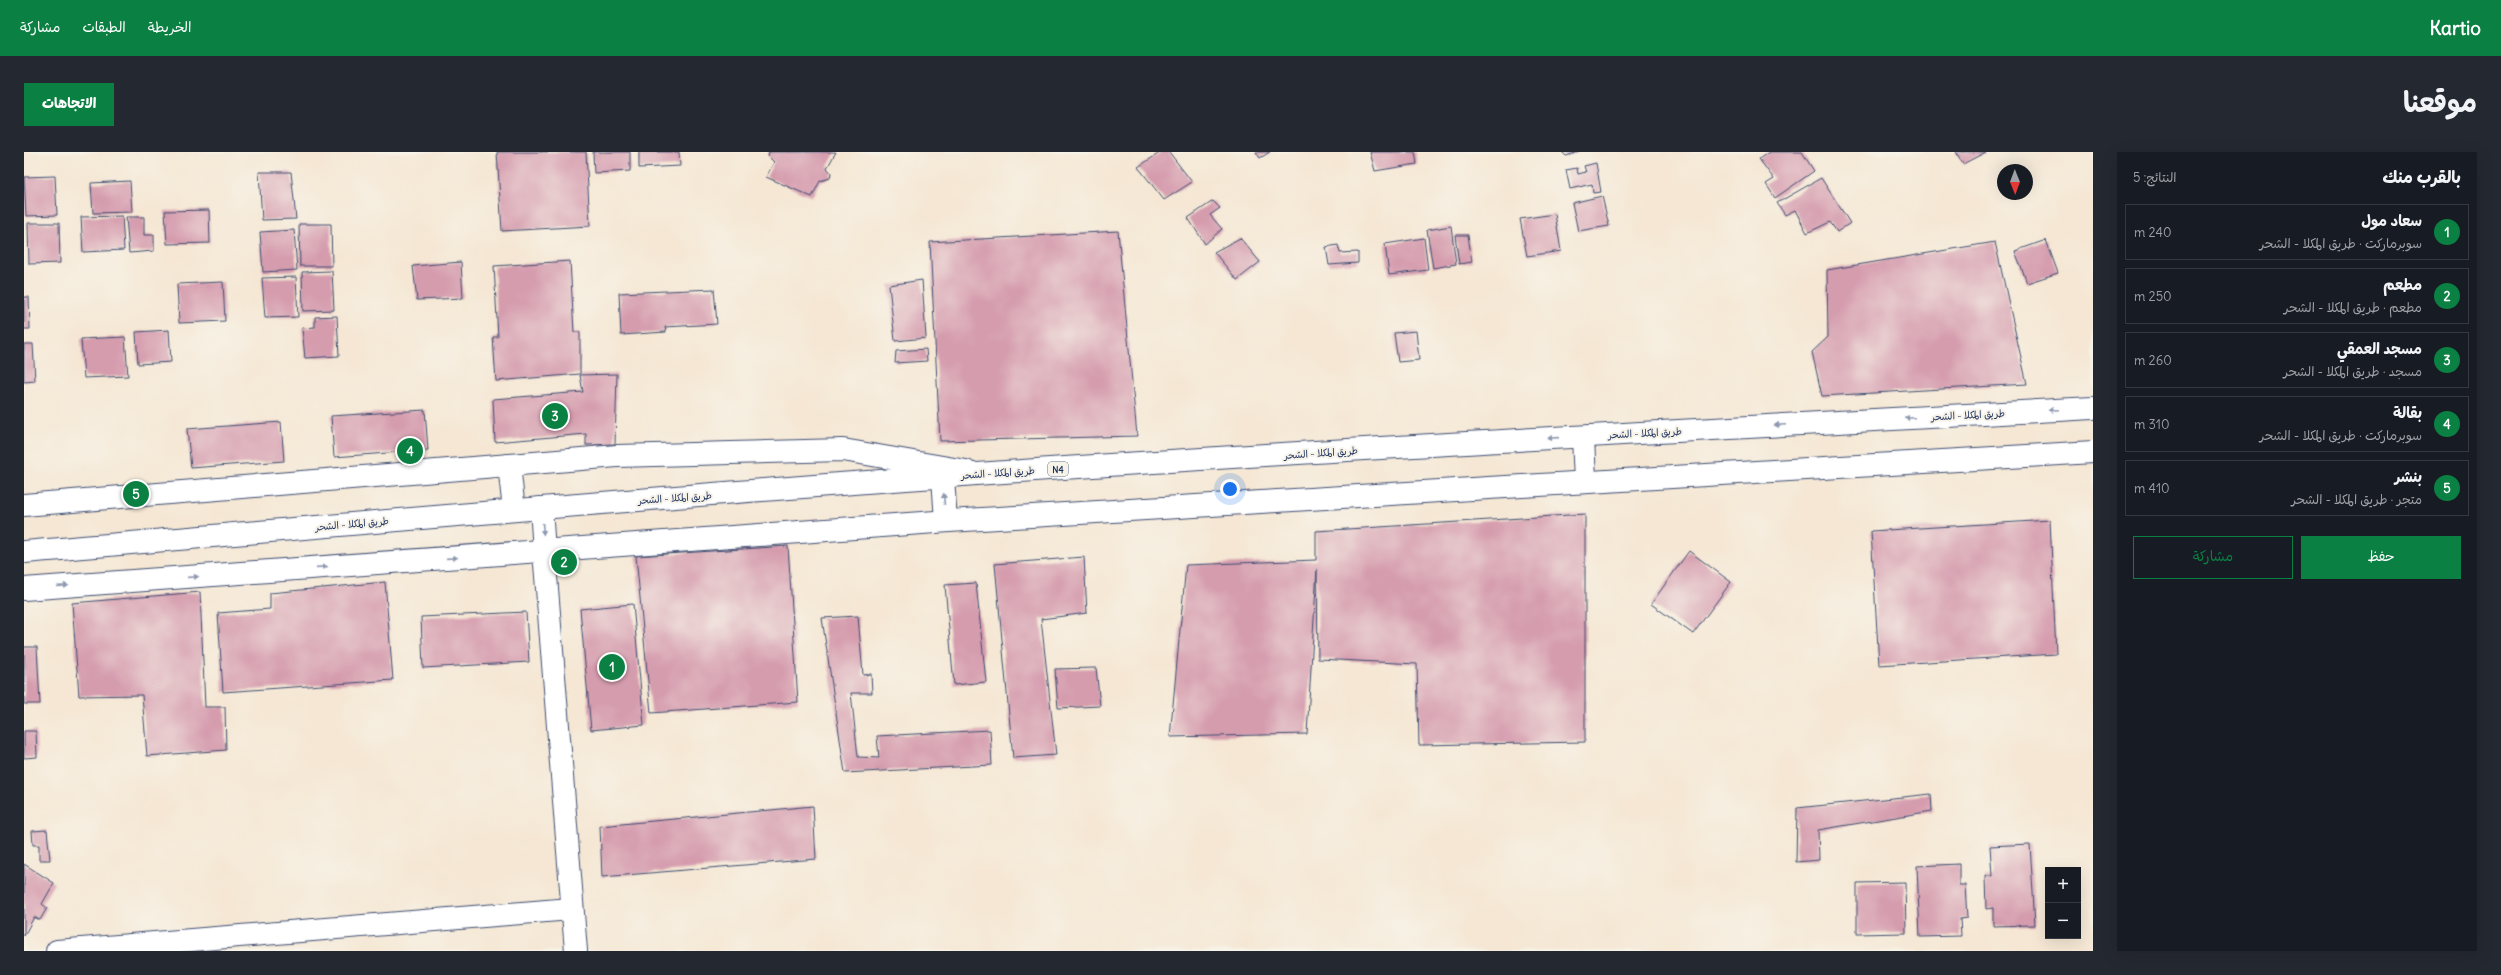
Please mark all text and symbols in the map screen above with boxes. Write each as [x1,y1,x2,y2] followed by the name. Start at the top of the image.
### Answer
[2429,16,2481,40] text: Kartio
[20,18,60,36] text: مشاركة
[82,18,126,36] text: الطبقات
[148,18,191,36] text: الخريطة
[24,83,114,126] button: الاتجاهات
[2403,84,2477,120] text: موقعنا
[1997,164,2033,200] north arrow
[2382,166,2461,188] text: بالقرب منك
[2133,169,2177,186] text: النتائج: 5
[2361,211,2422,230] text: سعاد مول
[2134,224,2172,241] text: 240 m
[2444,224,2450,241] text: 1
[2260,235,2422,252] text: سوبرماركت · طريق المكلا - الشحر
[2383,275,2422,294] text: مطعم
[2134,288,2172,305] text: 250 m
[2443,288,2451,305] text: 2
[2284,299,2422,316] text: مطعم · طريق المكلا - الشحر
[2337,339,2422,358] text: مسجد العمقي
[2134,352,2172,369] text: 260 m
[2443,352,2451,369] text: 3
[2283,363,2422,380] text: مسجد · طريق المكلا - الشحر
[542,401,568,431] pin: 3
[2393,403,2422,422] text: بقالة
[1930,407,2005,423] street label: طريق المكلا - الشحر
[2048,407,2060,414] one-way arrow
[1904,415,1916,422] one-way arrow
[2134,416,2169,433] text: 310 m
[2443,416,2451,433] text: 4
[1774,422,1786,429] one-way arrow
[1607,425,1682,441] street label: طريق المكلا - الشحر
[2260,427,2422,444] text: سوبرماركت · طريق المكلا - الشحر
[1547,435,1559,442] one-way arrow
[397,436,423,466] pin: 4
[1283,444,1358,462] street label: طريق المكلا - الشحر
[1048,462,1068,476] road number: N4
[960,464,1035,482] street label: طريق المكلا - الشحر
[2395,467,2422,486] text: بنشر
[123,479,149,509] pin: 5
[1220,479,1240,499] your location
[2134,480,2170,497] text: 410 m
[2443,480,2451,497] text: 5
[637,489,712,507] street label: طريق المكلا - الشحر
[2291,491,2422,508] text: متجر · طريق المكلا - الشحر
[941,493,948,505] one-way arrow
[314,514,389,534] street label: طريق المكلا - الشحر
[539,523,546,535] one-way arrow
[2133,536,2293,579] button: مشاركة
[2301,536,2461,579] button: حفظ
[551,547,577,577] pin: 2
[446,554,458,561] one-way arrow
[316,564,328,571] one-way arrow
[187,573,199,580] one-way arrow
[57,583,69,590] one-way arrow
[599,652,625,682] pin: 1
[2045,867,2081,939] map controls
[2045,867,2081,903] button: +
[2045,903,2081,939] button: −

